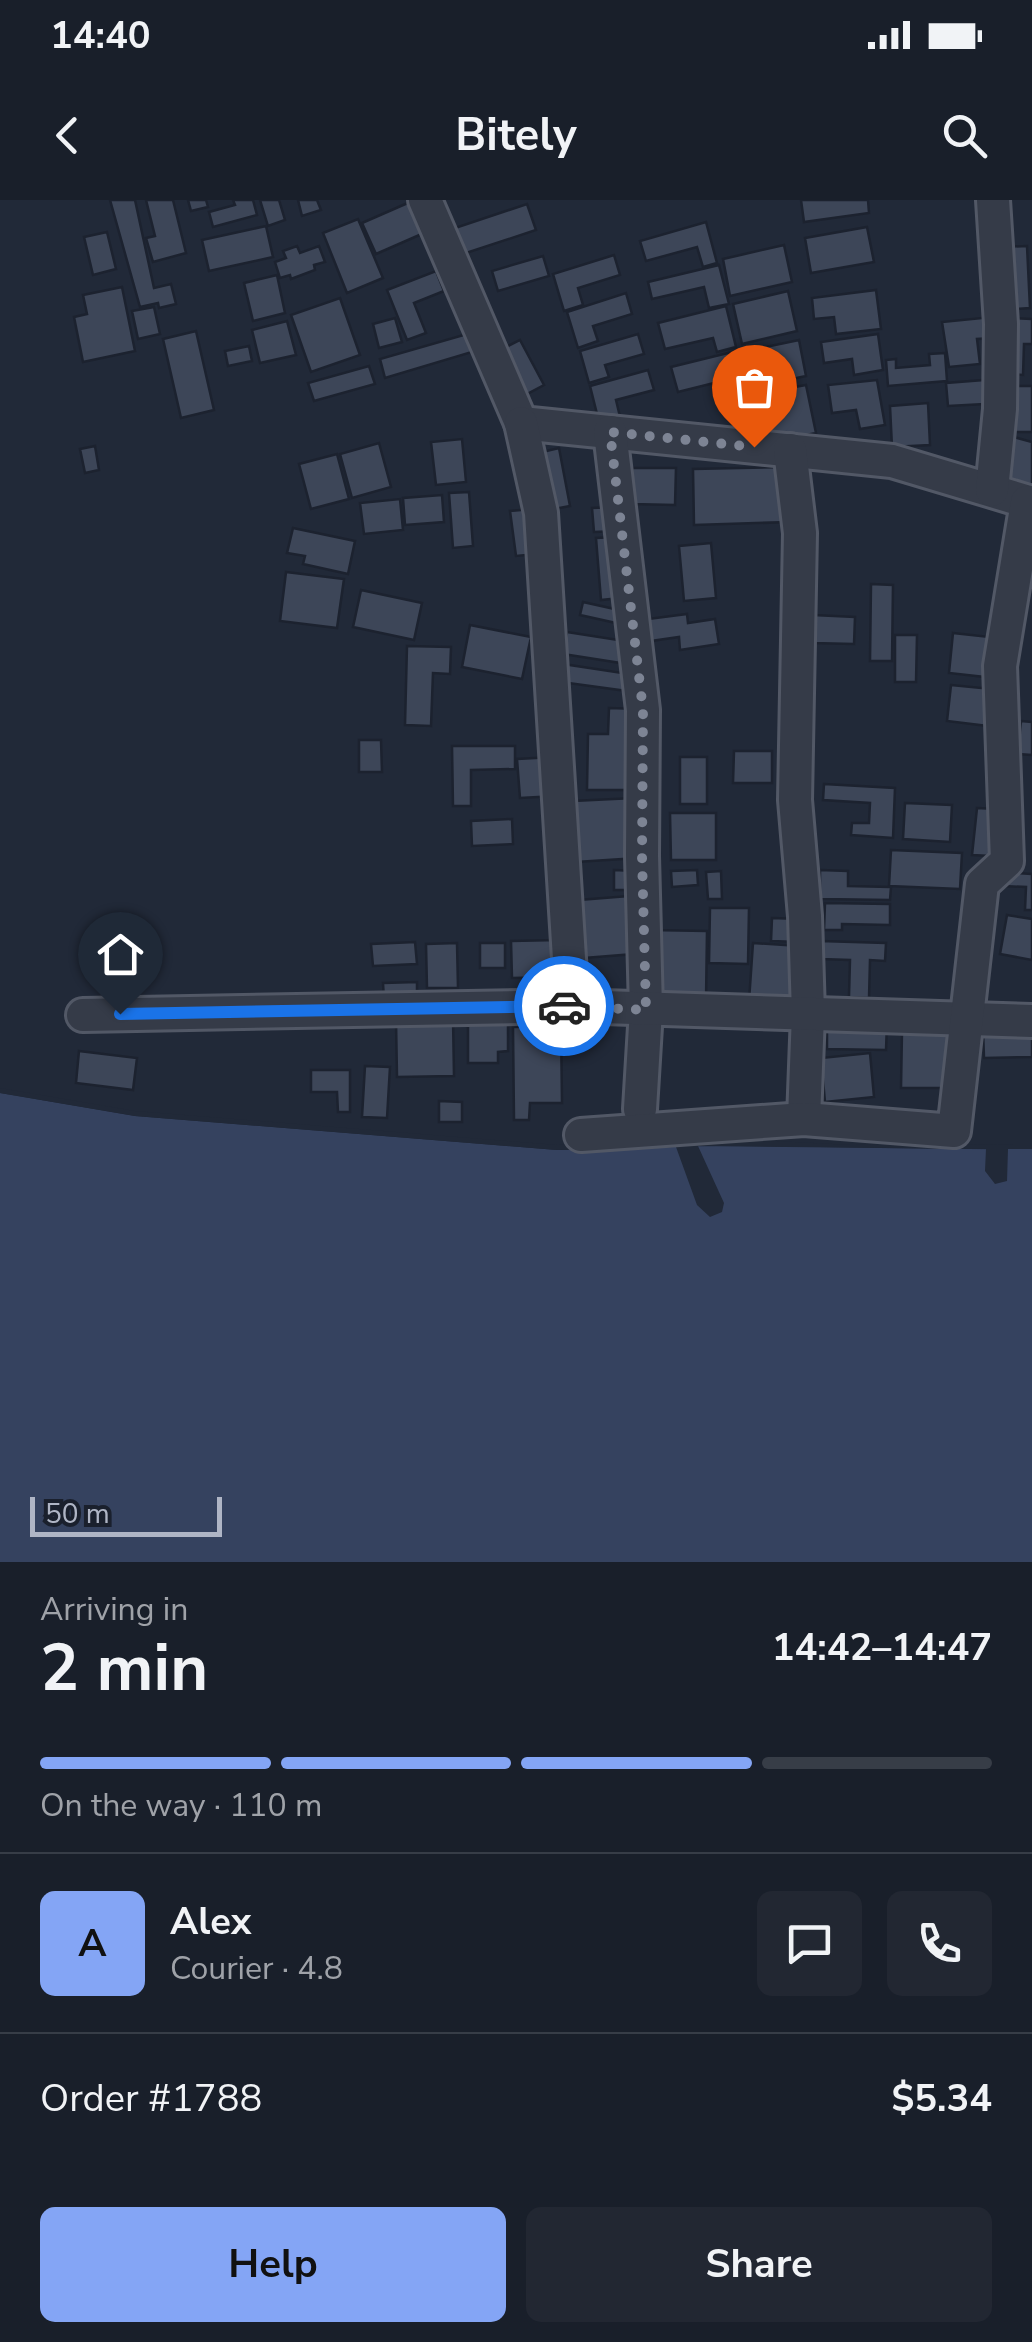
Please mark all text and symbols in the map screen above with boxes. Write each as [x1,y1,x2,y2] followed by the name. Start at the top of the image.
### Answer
[50,10,151,61] text: 14:40
[455,105,577,166] text: Bitely
[40,108,95,163] icon: back
[937,108,992,163] icon: search
[712,345,797,448] pin
[727,360,782,415] icon: bag
[78,912,163,1015] pin
[93,927,148,982] icon: home
[514,956,614,1056] courier
[537,979,592,1034] icon: car
[30,1492,222,1536] scale bar
[45,1495,110,1533] text: 50 m
[40,1588,188,1631] text: Arriving in
[772,1622,992,1673] text: 14:42–14:47
[40,1624,208,1713] text: 2 min
[40,1784,322,1827] text: On the way · 110 m
[757,1891,862,1996] button: chat
[887,1891,992,1996] button: phone
[170,1896,251,1947] text: Alex
[78,1918,107,1969] text: A
[170,1947,343,1990] text: Courier · 4.8
[40,2073,262,2124] text: Order #1788
[891,2073,992,2124] text: $5.34
[40,2207,506,2322] button: Help
[526,2207,992,2322] button: Share

